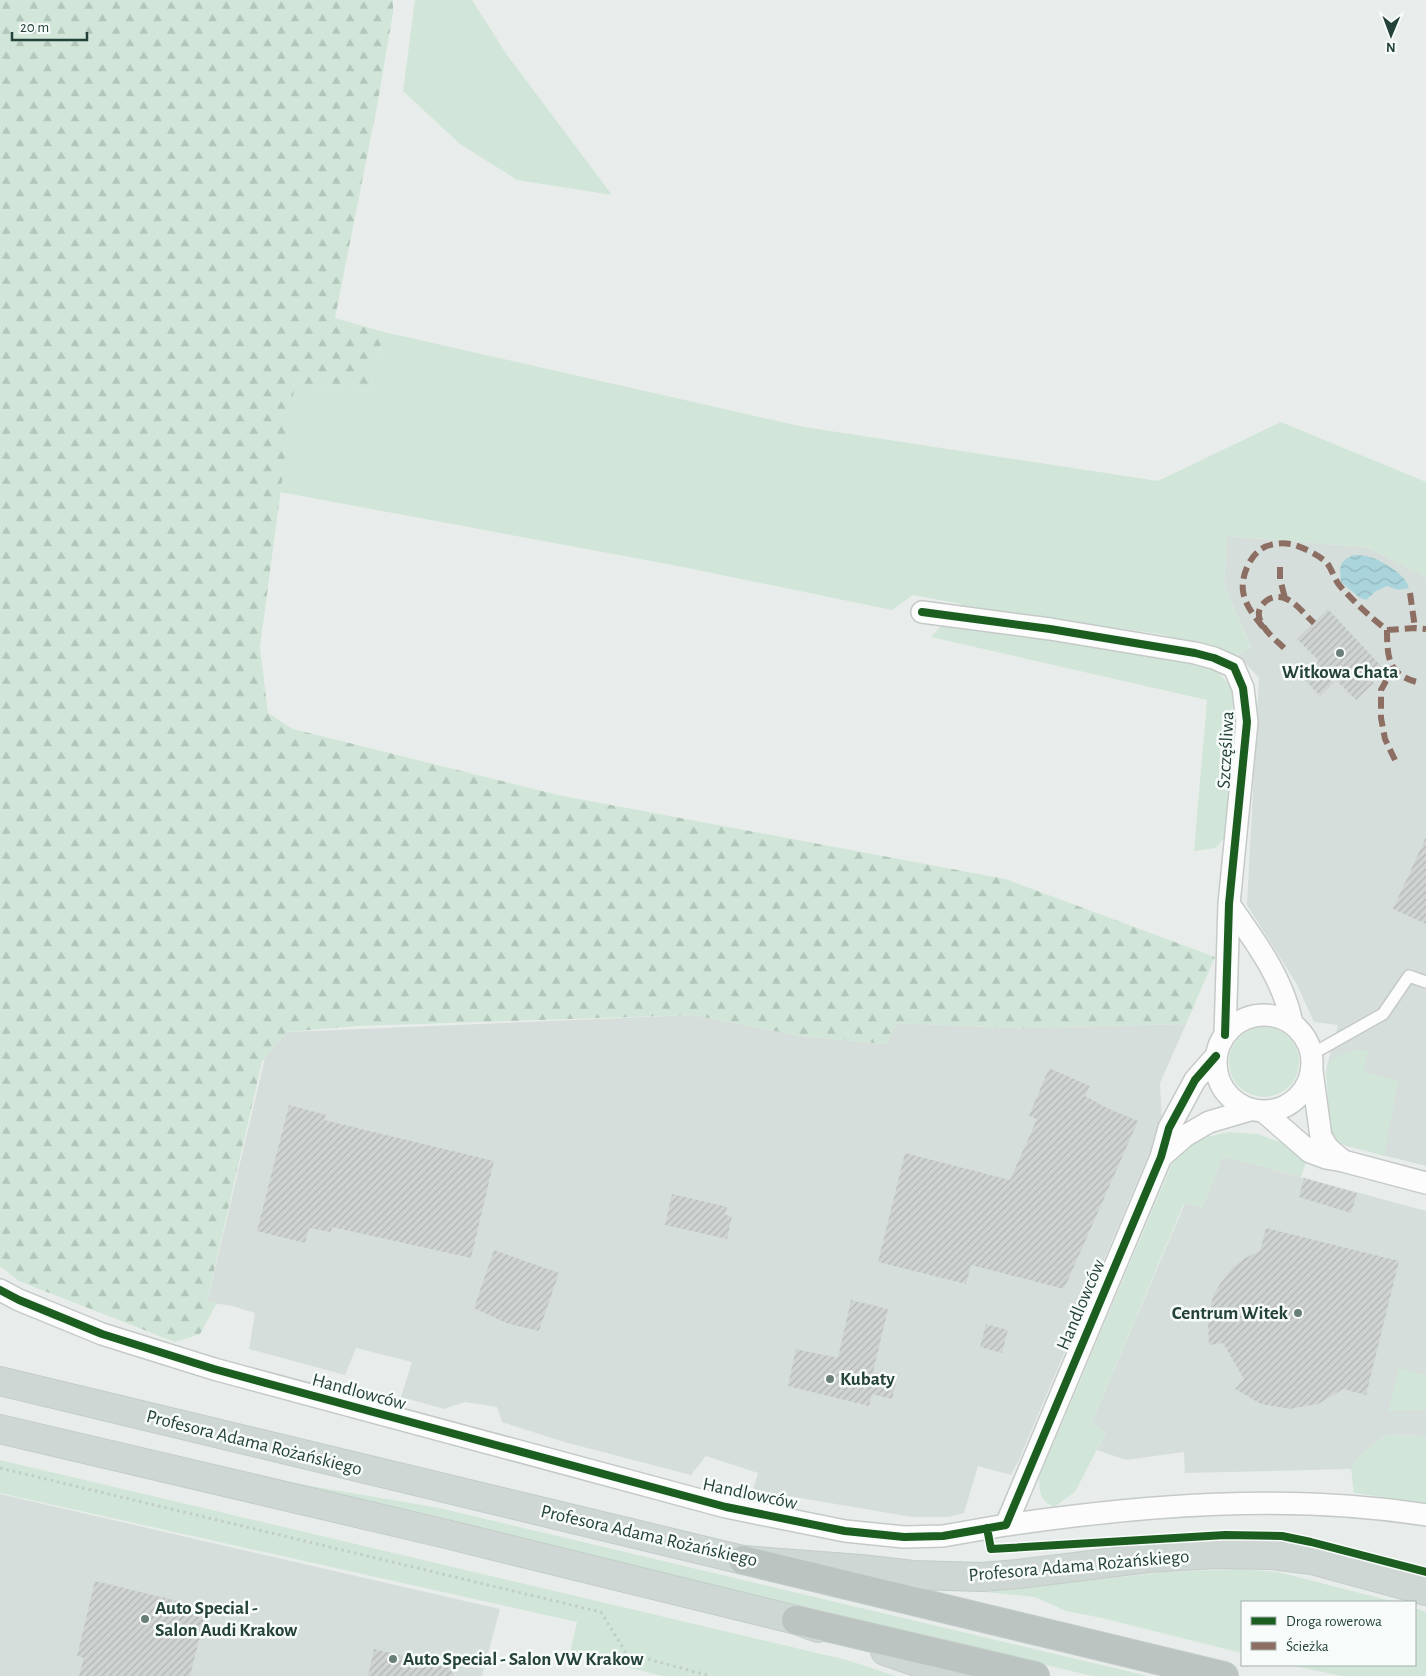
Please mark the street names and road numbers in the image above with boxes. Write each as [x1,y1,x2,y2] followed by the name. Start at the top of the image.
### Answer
[1214,710,1238,789] street label: Szczęśliwa
[1053,1257,1109,1353] street label: Handlowców
[310,1370,408,1414] street label: Handlowców
[144,1407,364,1479] street label: Profesora Adama Rożańskiego
[701,1475,799,1513] street label: Handlowców
[539,1502,759,1570] street label: Profesora Adama Rożańskiego
[968,1547,1190,1585] street label: Profesora Adama Rożańskiego

